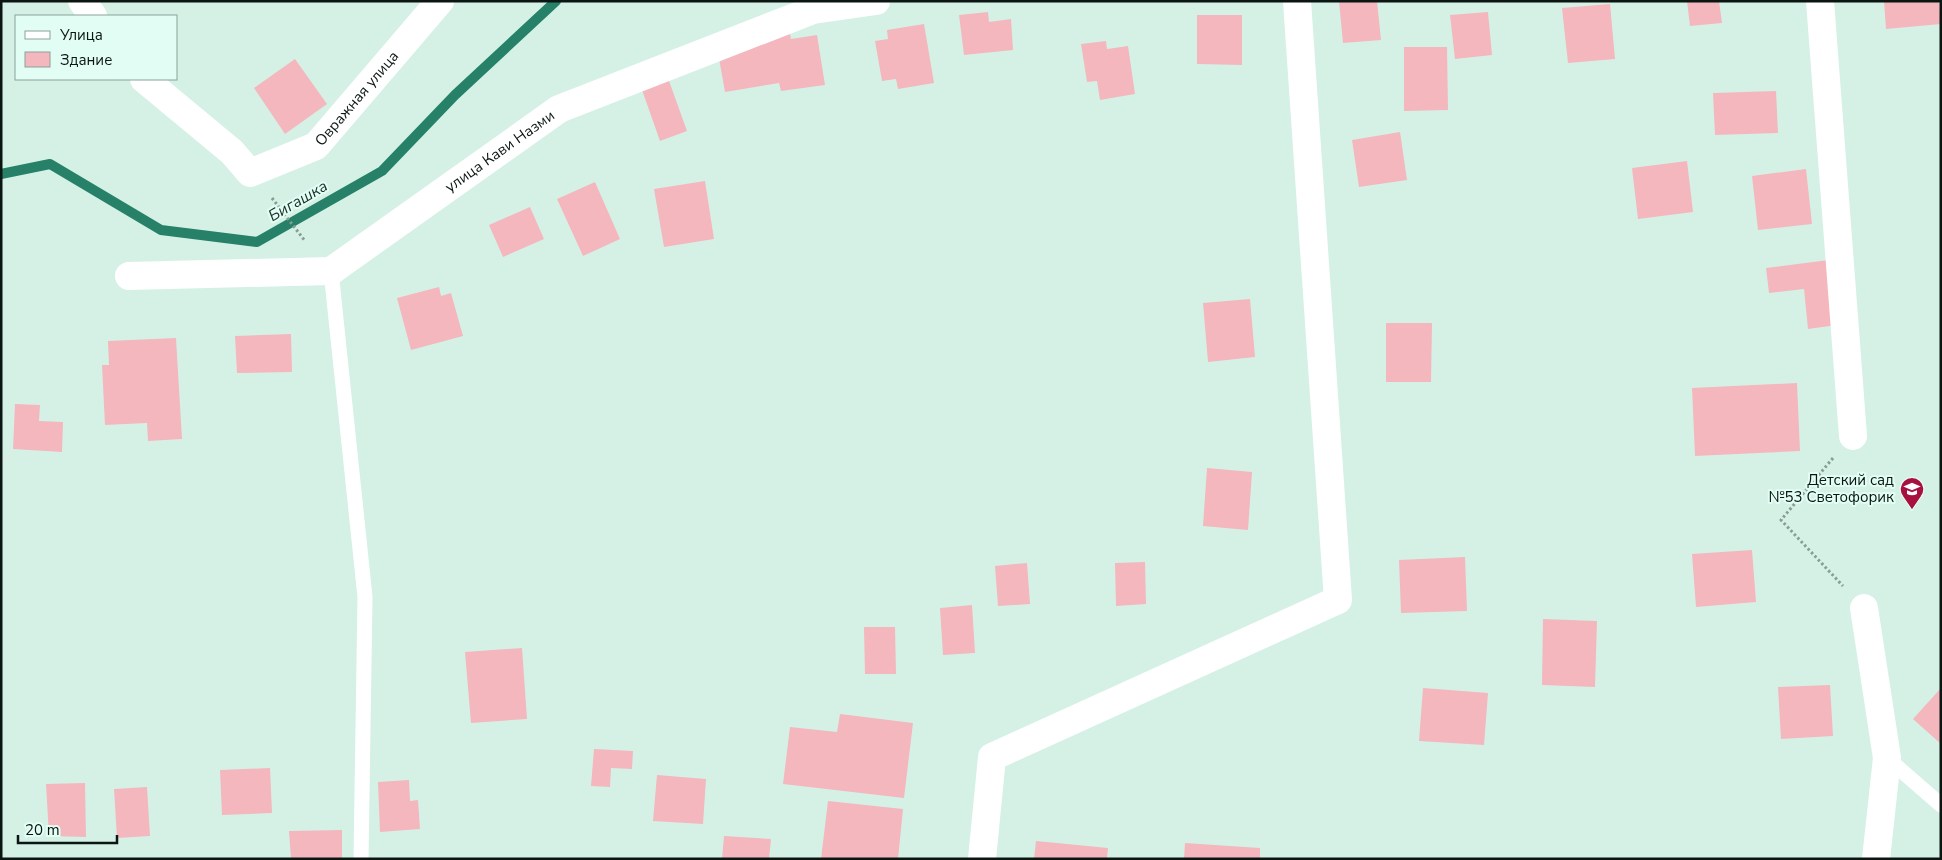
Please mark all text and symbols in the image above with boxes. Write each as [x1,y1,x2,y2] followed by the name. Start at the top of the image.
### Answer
[15,15,178,80] legend
[59,25,103,45] text: Улица
[310,47,403,150] street label: Овражная улица
[60,50,112,70] text: Здание
[441,105,558,197] street label: улица Кави Назми
[264,175,332,227] water label: Бигашка
[1768,470,1894,507] place label: Детский сад №53 Светофорик
[1899,476,1925,510] school or university icon: Детский сад №53 Светофорик
[18,812,116,844] scale bar
[25,820,60,840] text: 20 m

